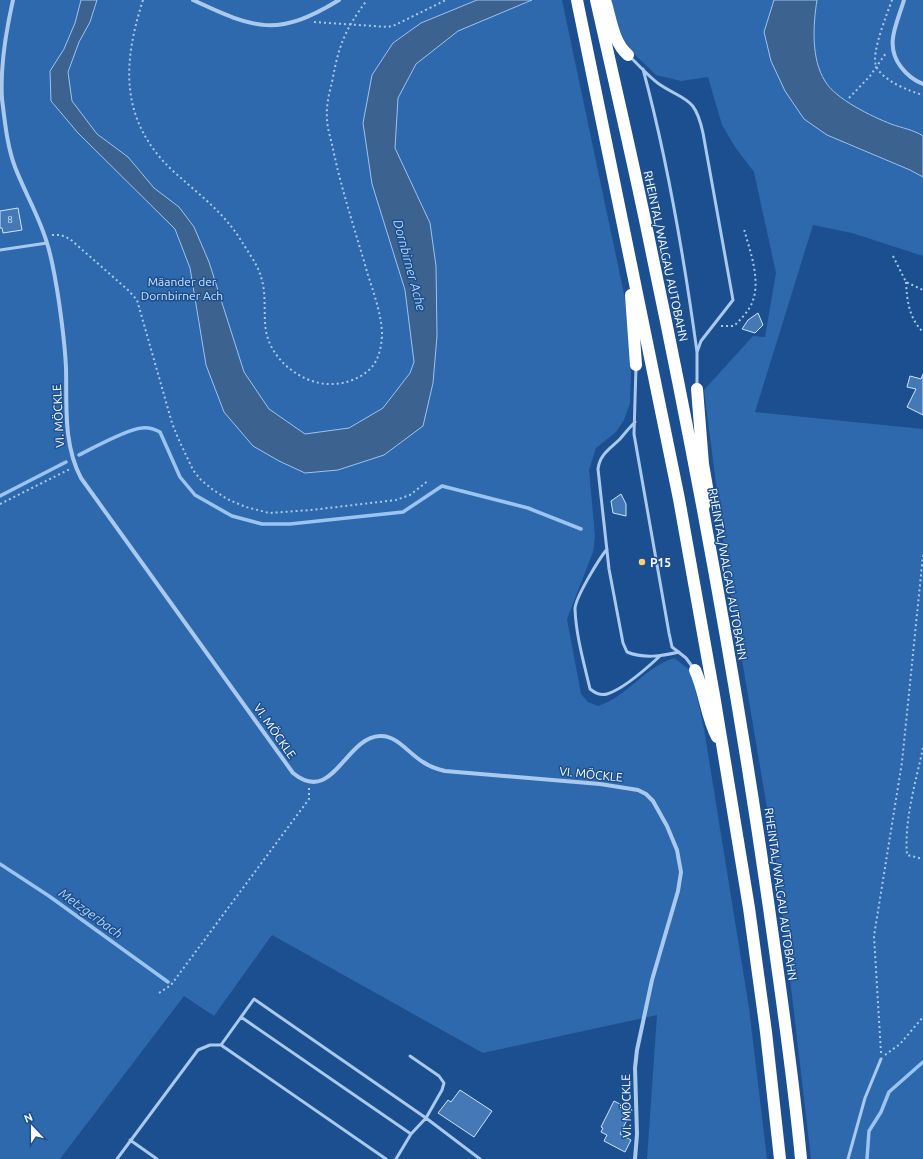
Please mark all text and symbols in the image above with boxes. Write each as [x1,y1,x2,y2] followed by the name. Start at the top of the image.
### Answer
[642,169,690,343] street label: RHEINTAL/WALGAU AUTOBAHN
[7,214,13,225] house number: 8
[391,218,429,312] water label: Dornbirner Ache
[141,275,223,302] park label: Mäander der Dornbirner Ach
[50,384,66,448] street label: VI. MÖCKLE
[706,487,750,661] street label: RHEINTAL/WALGAU AUTOBAHN
[650,556,671,569] place label: P15
[637,557,647,567] marker: P15
[251,701,299,761] street label: VI. MÖCKLE
[559,764,624,784] street label: VI. MÖCKLE
[762,807,800,981] street label: RHEINTAL/WALGAU AUTOBAHN
[57,885,125,941] water label: Metzgerbach
[619,1074,633,1138] street label: VI. MÖCKLE
[12,1107,52,1147] north arrow
[22,1111,34,1125] text: N

